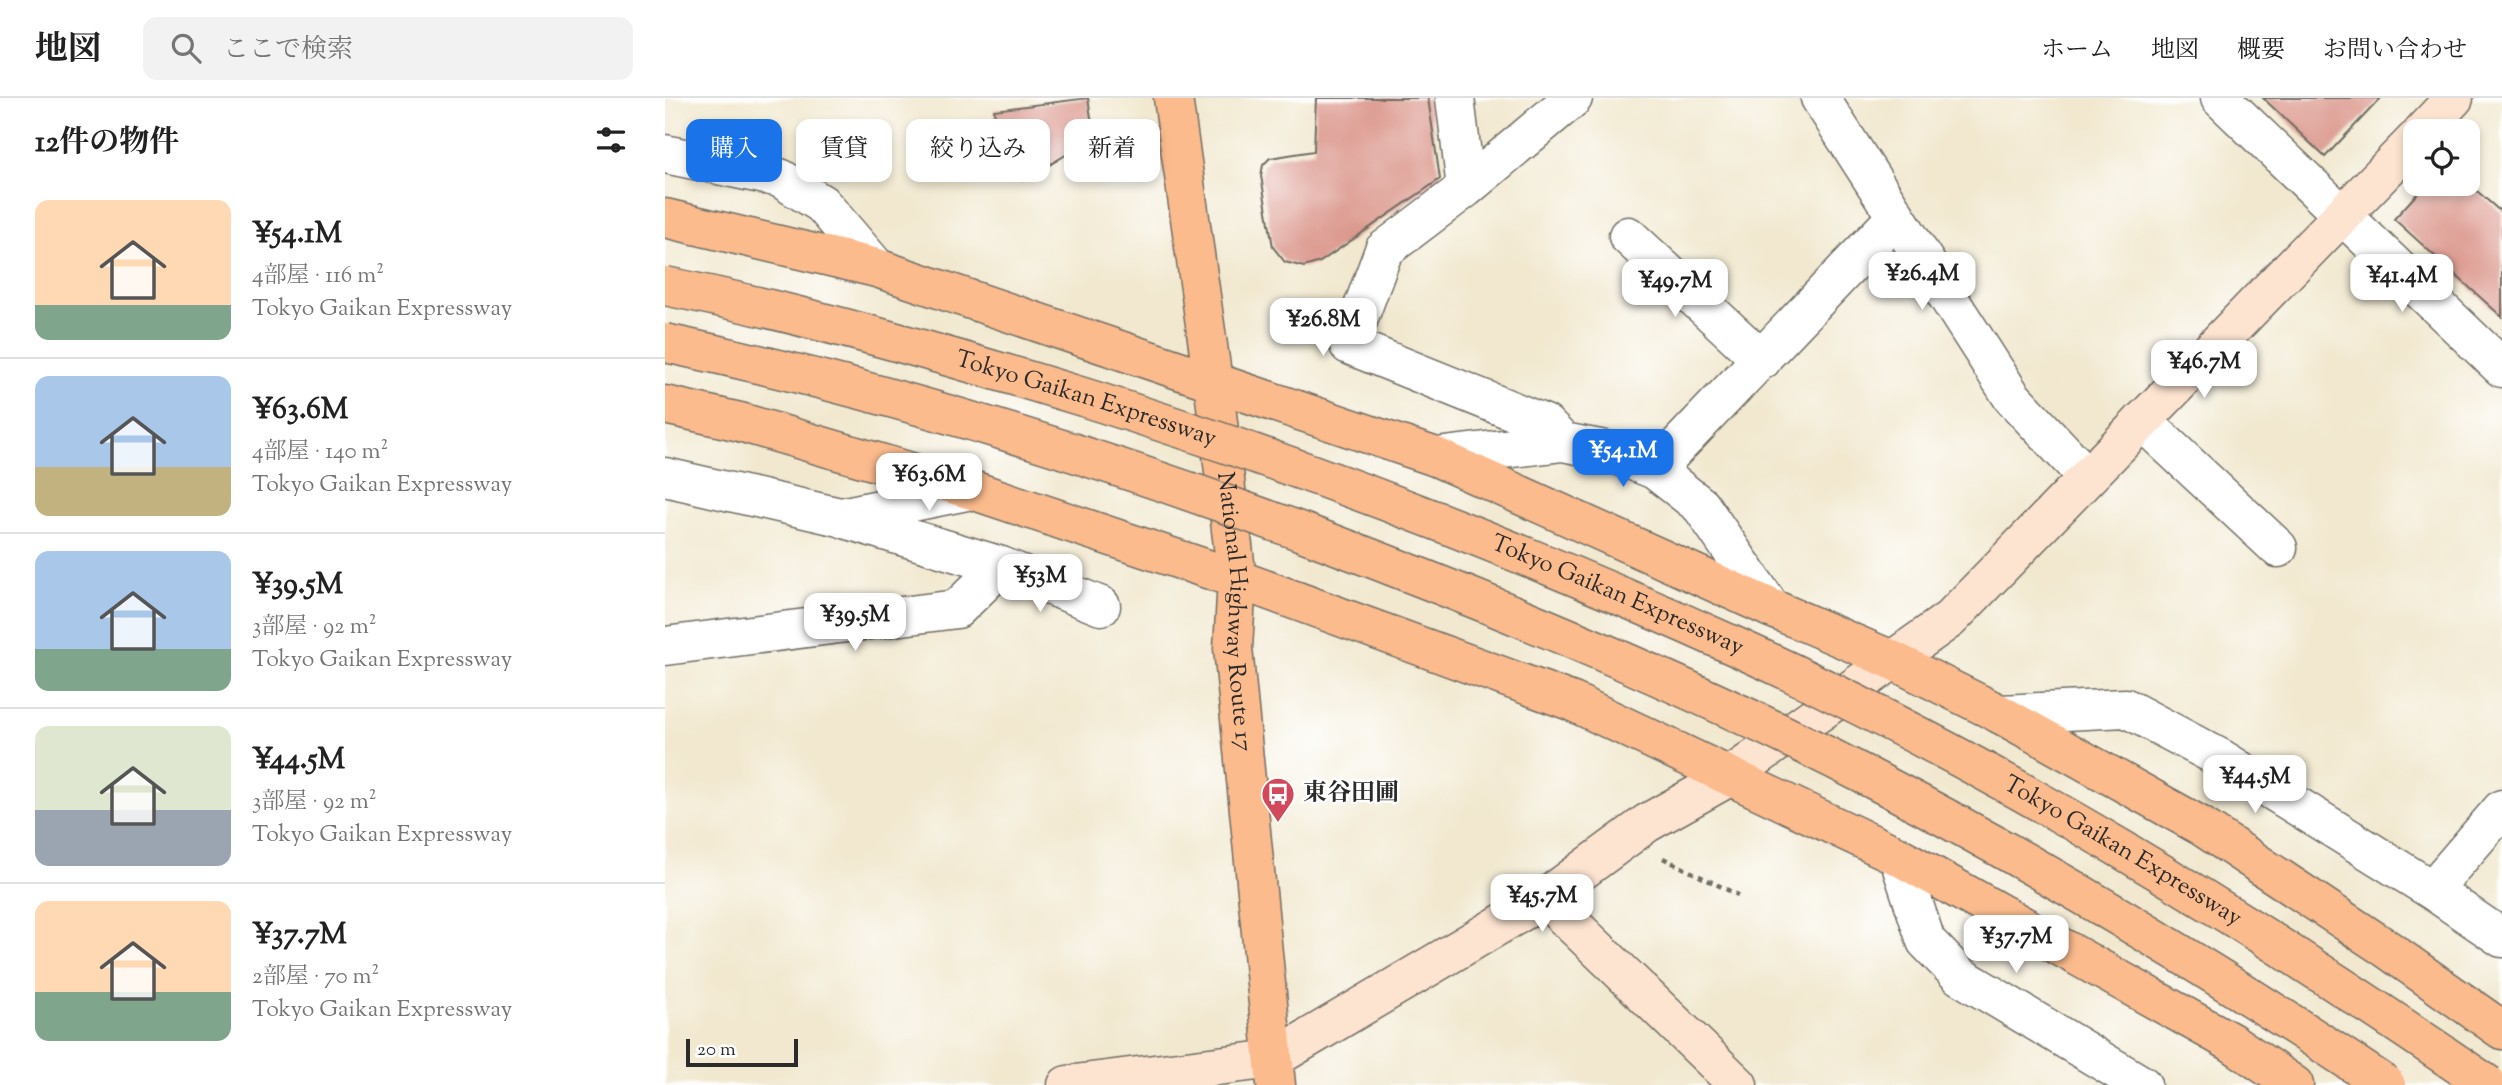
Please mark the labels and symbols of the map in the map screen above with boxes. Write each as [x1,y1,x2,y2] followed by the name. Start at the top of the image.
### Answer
[1865,252,1979,312] pin: ¥26.4M
[2345,254,2459,314] pin: ¥41.4M
[1618,260,1732,319] pin: ¥49.7M
[1266,299,1380,358] pin: ¥26.8M
[2147,341,2261,400] pin: ¥46.7M
[951,343,1221,456] street label: Tokyo Gaikan Expressway
[1566,430,1680,489] pin: ¥54.1M
[872,454,986,513] pin: ¥63.6M
[1207,470,1260,753] street label: National Highway Route 17
[1486,527,1749,665] street label: Tokyo Gaikan Expressway
[999,554,1081,614] pin: ¥53M
[798,594,912,653] pin: ¥39.5M
[2198,756,2312,815] pin: ¥44.5M
[1997,768,2248,935] street label: Tokyo Gaikan Expressway
[1259,775,1297,824] bus stop icon: 東谷田圃
[1303,777,1399,811] place label: 東谷田圃
[1485,874,1599,934] pin: ¥45.7M
[1959,916,2073,975] pin: ¥37.7M
[686,1036,798,1068] scale bar

